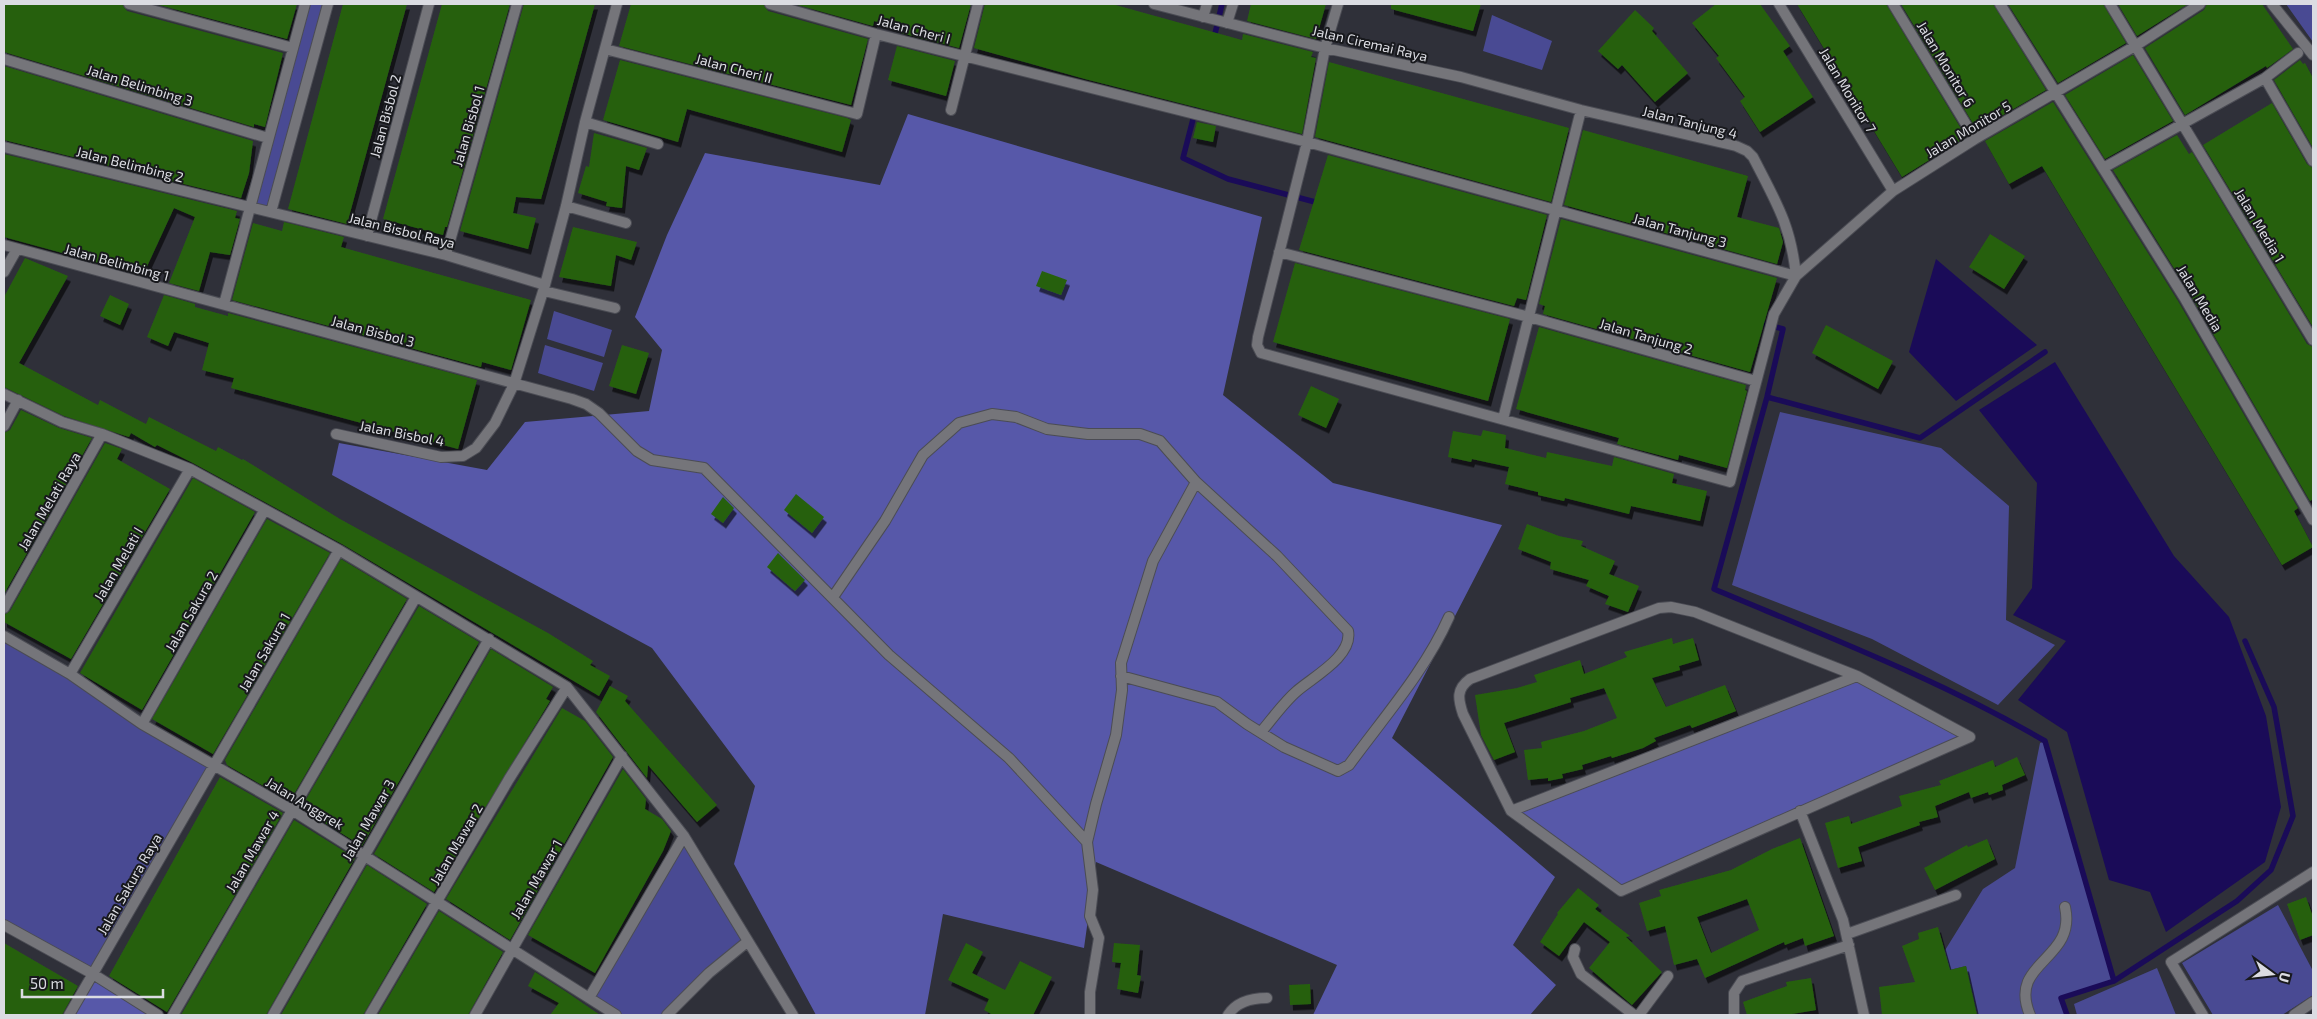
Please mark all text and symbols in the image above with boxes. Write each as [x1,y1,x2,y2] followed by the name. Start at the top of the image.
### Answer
[876,11,952,47] street label: Jalan Cheri I
[1914,18,1978,110] street label: Jalan Monitor 6
[1311,21,1429,65] street label: Jalan Ciremai Raya
[1816,44,1880,136] street label: Jalan Monitor 7
[694,50,774,86] street label: Jalan Cheri II
[85,61,195,109] street label: Jalan Belimbing 3
[366,72,404,160] street label: Jalan Bisbol 2
[448,84,488,168] street label: Jalan Bisbol 1
[1922,97,2014,161] street label: Jalan Monitor 5
[1641,102,1739,142] street label: Jalan Tanjung 4
[75,142,186,186] street label: Jalan Belimbing 2
[2231,185,2289,265] street label: Jalan Media 1
[347,209,457,251] street label: Jalan Bisbol Raya
[1631,209,1729,251] street label: Jalan Tanjung 3
[63,240,171,284] street label: Jalan Belimbing 1
[2174,262,2226,334] street label: Jalan Media
[330,312,416,350] street label: Jalan Bisbol 3
[1597,315,1695,357] street label: Jalan Tanjung 2
[358,416,446,450] street label: Jalan Bisbol 4
[14,449,84,553] street label: Jalan Melati Raya
[90,524,146,604] street label: Jalan Melati I
[161,567,221,654] street label: Jalan Sakura 2
[235,610,293,694] street label: Jalan Sakura 1
[263,773,347,833] street label: Jalan Anggrek
[338,776,398,864] street label: Jalan Mawar 3
[426,800,486,888] street label: Jalan Mawar 2
[222,807,282,895] street label: Jalan Mawar 4
[93,830,165,938] street label: Jalan Sakura Raya
[506,836,566,922] street label: Jalan Mawar 1
[2247,949,2297,999] north arrow
[22,966,164,998] scale bar
[2276,971,2294,984] text: U
[30,974,64,992] text: 50 m

